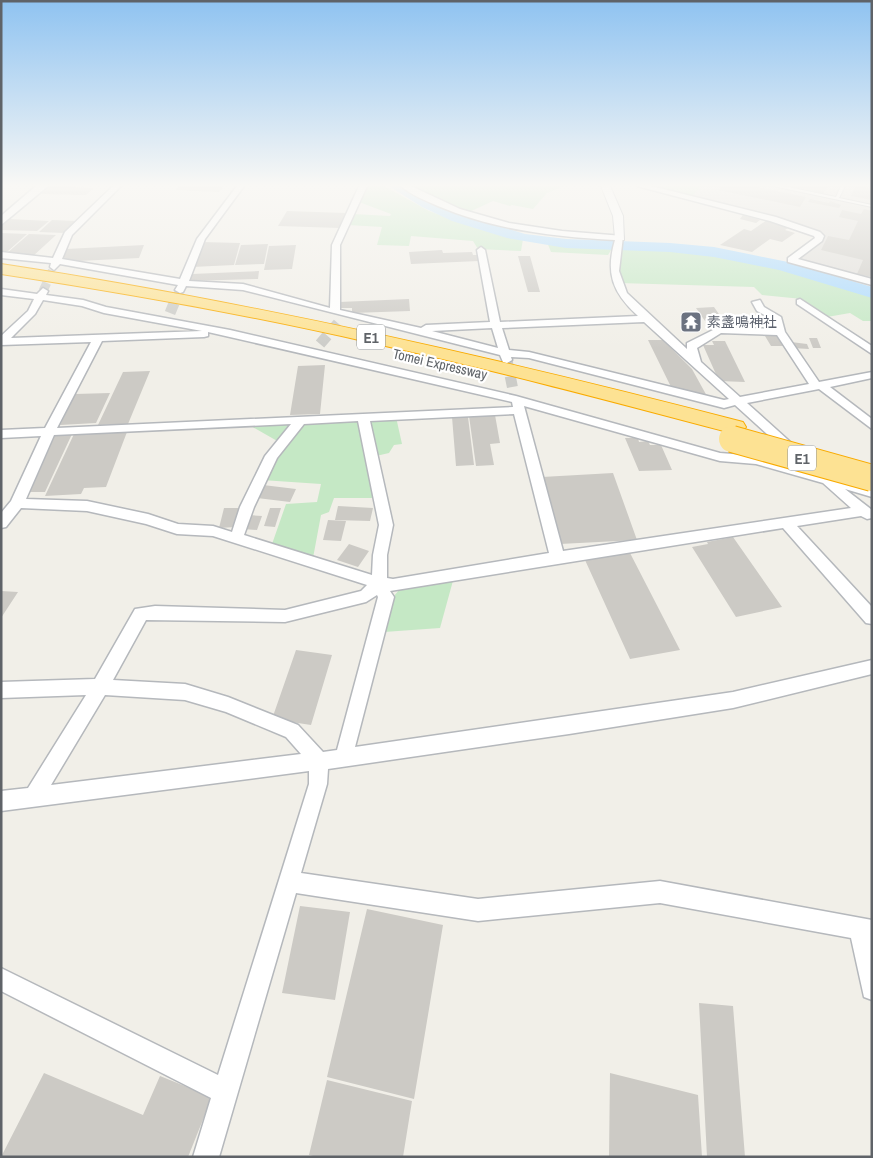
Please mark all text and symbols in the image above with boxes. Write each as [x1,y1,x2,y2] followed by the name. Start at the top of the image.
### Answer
[679,310,703,334] temple icon: 素盞鳴神社
[707,313,777,331] place label: 素盞鳴神社
[357,324,385,350] road number: E1
[391,344,489,384] street label: Tomei Expressway
[788,446,816,470] road number: E1

